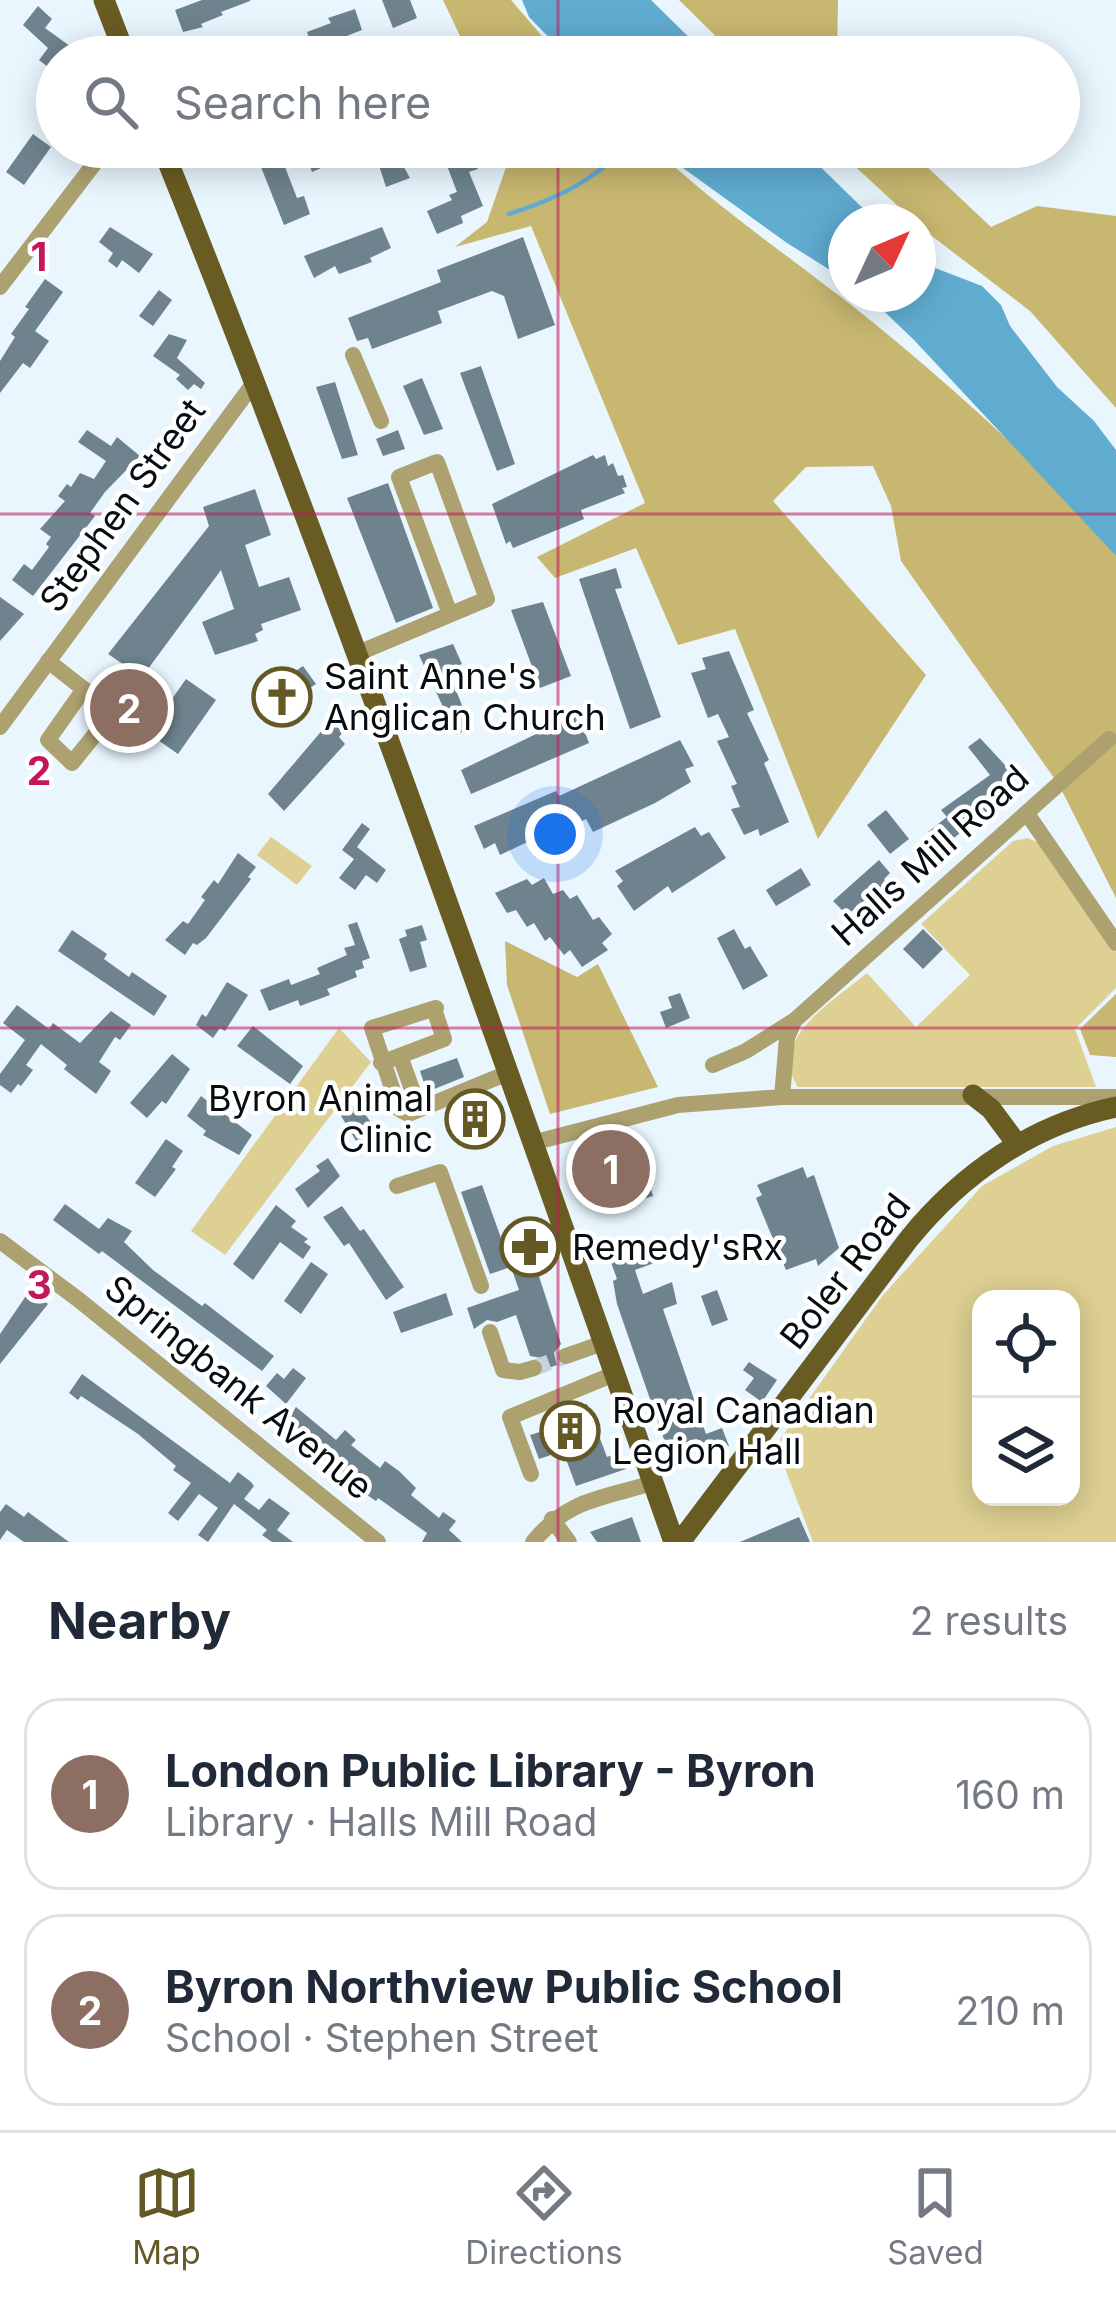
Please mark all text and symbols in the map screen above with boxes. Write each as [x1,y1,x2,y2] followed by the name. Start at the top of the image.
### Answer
[36,36,1080,168] search box
[78,69,144,135] icon: search
[174,75,431,130] text: Search here
[828,204,936,312] north arrow
[31,233,47,280] text: 1
[30,390,214,620] street label: Stephen Street
[324,654,606,739] place label: Saint Anne's Anglican Church
[90,663,168,753] pin: 2
[251,666,313,728] church icon: Saint Anne's Anglican Church
[27,747,51,794] text: 2
[823,755,1037,955] street label: Halls Mill Road
[525,804,585,864] your location
[208,1076,433,1161] place label: Byron Animal Clinic
[444,1088,506,1150] building icon: Byron Animal Clinic
[572,1124,650,1214] pin: 1
[771,1184,919,1358] street label: Boler Road
[499,1216,561,1278] pharmacy icon: Remedy'sRx
[572,1225,783,1269] place label: Remedy'sRx
[26,1261,52,1308] text: 3
[96,1266,382,1508] street label: Springbank Avenue
[972,1290,1080,1506] map controls
[972,1290,1080,1398] button: locate
[612,1388,875,1473] place label: Royal Canadian Legion Hall
[972,1398,1080,1506] button: layers
[539,1400,601,1462] building icon: Royal Canadian Legion Hall
[48,1590,231,1651] text: Nearby
[910,1597,1068,1644] text: 2 results
[165,1743,816,1798] text: London Public Library - Byron
[82,1771,98,1818] text: 1
[955,1771,1065,1818] text: 160 m
[165,1798,597,1845] text: Library · Halls Mill Road
[165,1959,843,2014] text: Byron Northview Public School
[78,1987,102,2034] text: 2
[956,1987,1065,2034] text: 210 m
[165,2014,599,2061] text: School · Stephen Street
[132,2160,201,2272] tab: Map
[465,2160,623,2272] tab: Directions
[887,2160,984,2272] tab: Saved

